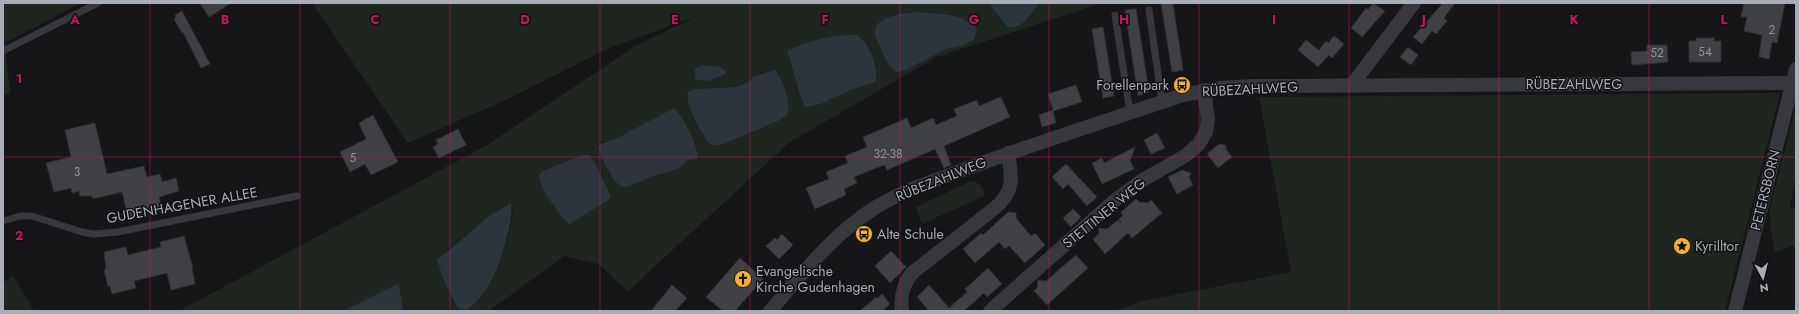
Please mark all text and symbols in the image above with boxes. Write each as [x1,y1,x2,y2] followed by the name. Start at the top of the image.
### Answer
[69,10,80,29] text: A
[221,10,230,29] text: B
[370,10,380,29] text: C
[520,10,530,29] text: D
[671,10,679,29] text: E
[821,10,829,29] text: F
[969,10,980,29] text: G
[1119,10,1129,29] text: H
[1272,10,1276,29] text: I
[1419,10,1426,29] text: J
[1569,10,1579,29] text: K
[1721,10,1728,29] text: L
[1769,21,1776,39] house number: 2
[1698,43,1712,61] house number: 54
[1650,44,1664,62] house number: 52
[16,69,22,88] text: 1
[1526,74,1622,94] street label: RÜBEZAHLWEG
[1096,75,1170,95] place label: Forellenpark
[1172,75,1192,95] bus stop icon: Forellenpark
[1201,76,1299,102] street label: RÜBEZAHLWEG
[873,145,903,163] house number: 32-38
[1745,147,1785,233] street label: PETERSBORN
[350,149,357,167] house number: 5
[893,152,990,206] street label: RÜBEZAHLWEG
[74,163,81,181] house number: 3
[1058,173,1150,253] street label: STETTINER WEG
[105,182,259,228] street label: GUDENHAGENER ALLEE
[854,224,874,244] bus stop icon: Alte Schule
[877,224,944,244] place label: Alte Schule
[15,226,23,245] text: 2
[1672,236,1692,256] place icon: Kyrilltor
[1695,236,1739,256] place label: Kyrilltor
[1743,258,1783,298] north arrow
[756,261,875,297] place label: Evangelische Kirche Gudenhagen
[733,269,753,289] church icon: Evangelische Kirche Gudenhagen
[1759,279,1770,296] text: N

